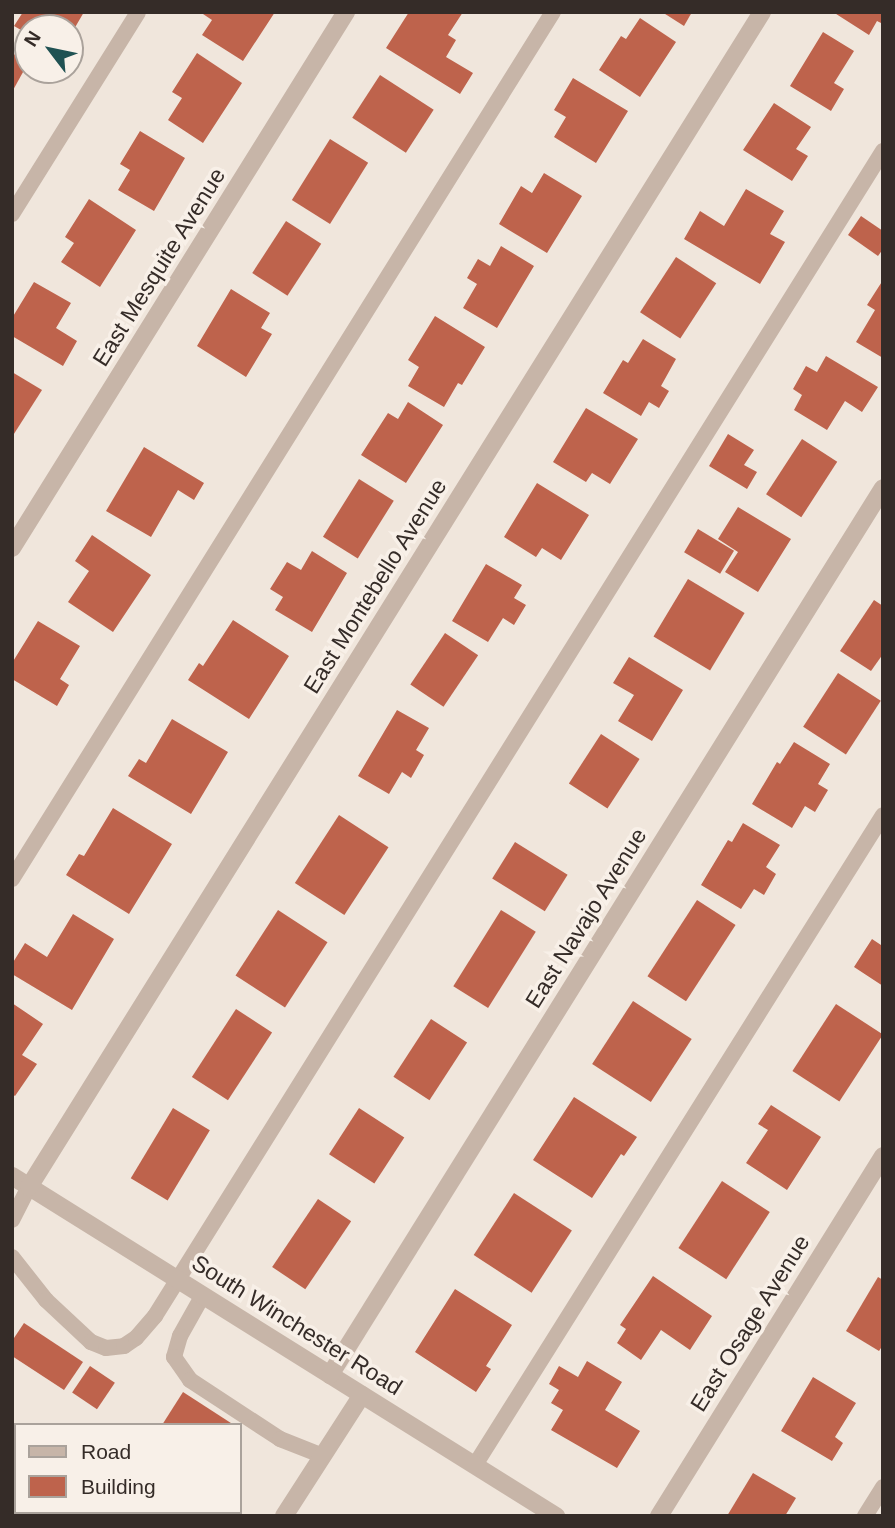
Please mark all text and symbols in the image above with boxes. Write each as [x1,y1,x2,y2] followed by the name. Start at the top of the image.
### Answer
[14,14,84,84] north arrow
[20,27,45,50] text: N
[86,162,232,372] street label: East Mesquite Avenue
[297,473,453,699] street label: East Montebello Avenue
[519,822,653,1014] street label: East Navajo Avenue
[684,1229,816,1417] street label: East Osage Avenue
[187,1249,407,1401] street label: South Winchester Road
[14,1423,242,1514] legend
[81,1440,131,1463] text: Road
[81,1475,156,1498] text: Building

